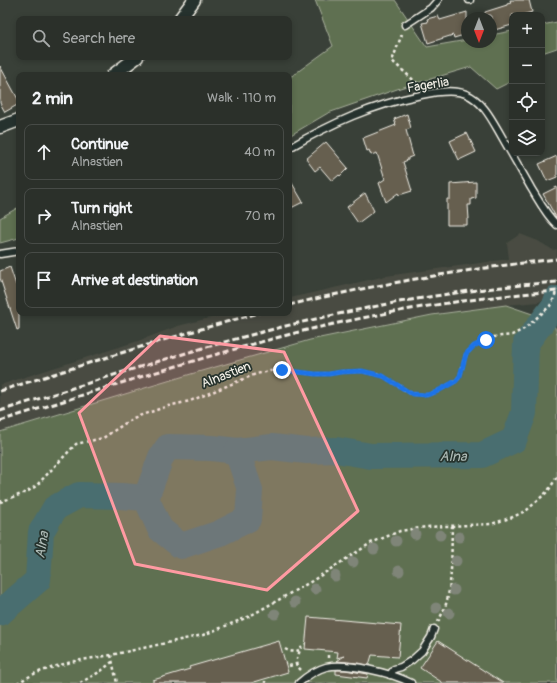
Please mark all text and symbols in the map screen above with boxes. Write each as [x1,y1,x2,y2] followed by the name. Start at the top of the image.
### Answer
[461,12,497,48] north arrow
[509,12,545,156] map controls
[509,12,545,48] button: +
[16,16,292,60] search box
[30,27,52,49] icon: search
[62,29,135,48] text: Search here
[509,48,545,84] button: −
[406,74,450,96] street label: Fagerlia
[509,84,545,120] button: locate
[32,88,73,109] text: 2 min
[207,90,276,106] text: Walk · 110 m
[509,120,545,156] button: layers
[71,135,129,154] text: Continue
[33,141,55,163] icon: ahead
[244,144,275,160] text: 40 m
[71,154,123,170] text: Alnastien
[71,199,132,218] text: Turn right
[33,205,55,227] icon: right
[245,208,275,224] text: 70 m
[71,218,123,234] text: Alnastien
[33,269,55,291] icon: arrive
[71,271,198,290] text: Arrive at destination
[477,331,495,349] route start
[199,358,253,392] street label: Alnastien
[273,361,291,379] route end
[440,448,468,465] water label: Alna
[32,529,53,560] water label: Alna

